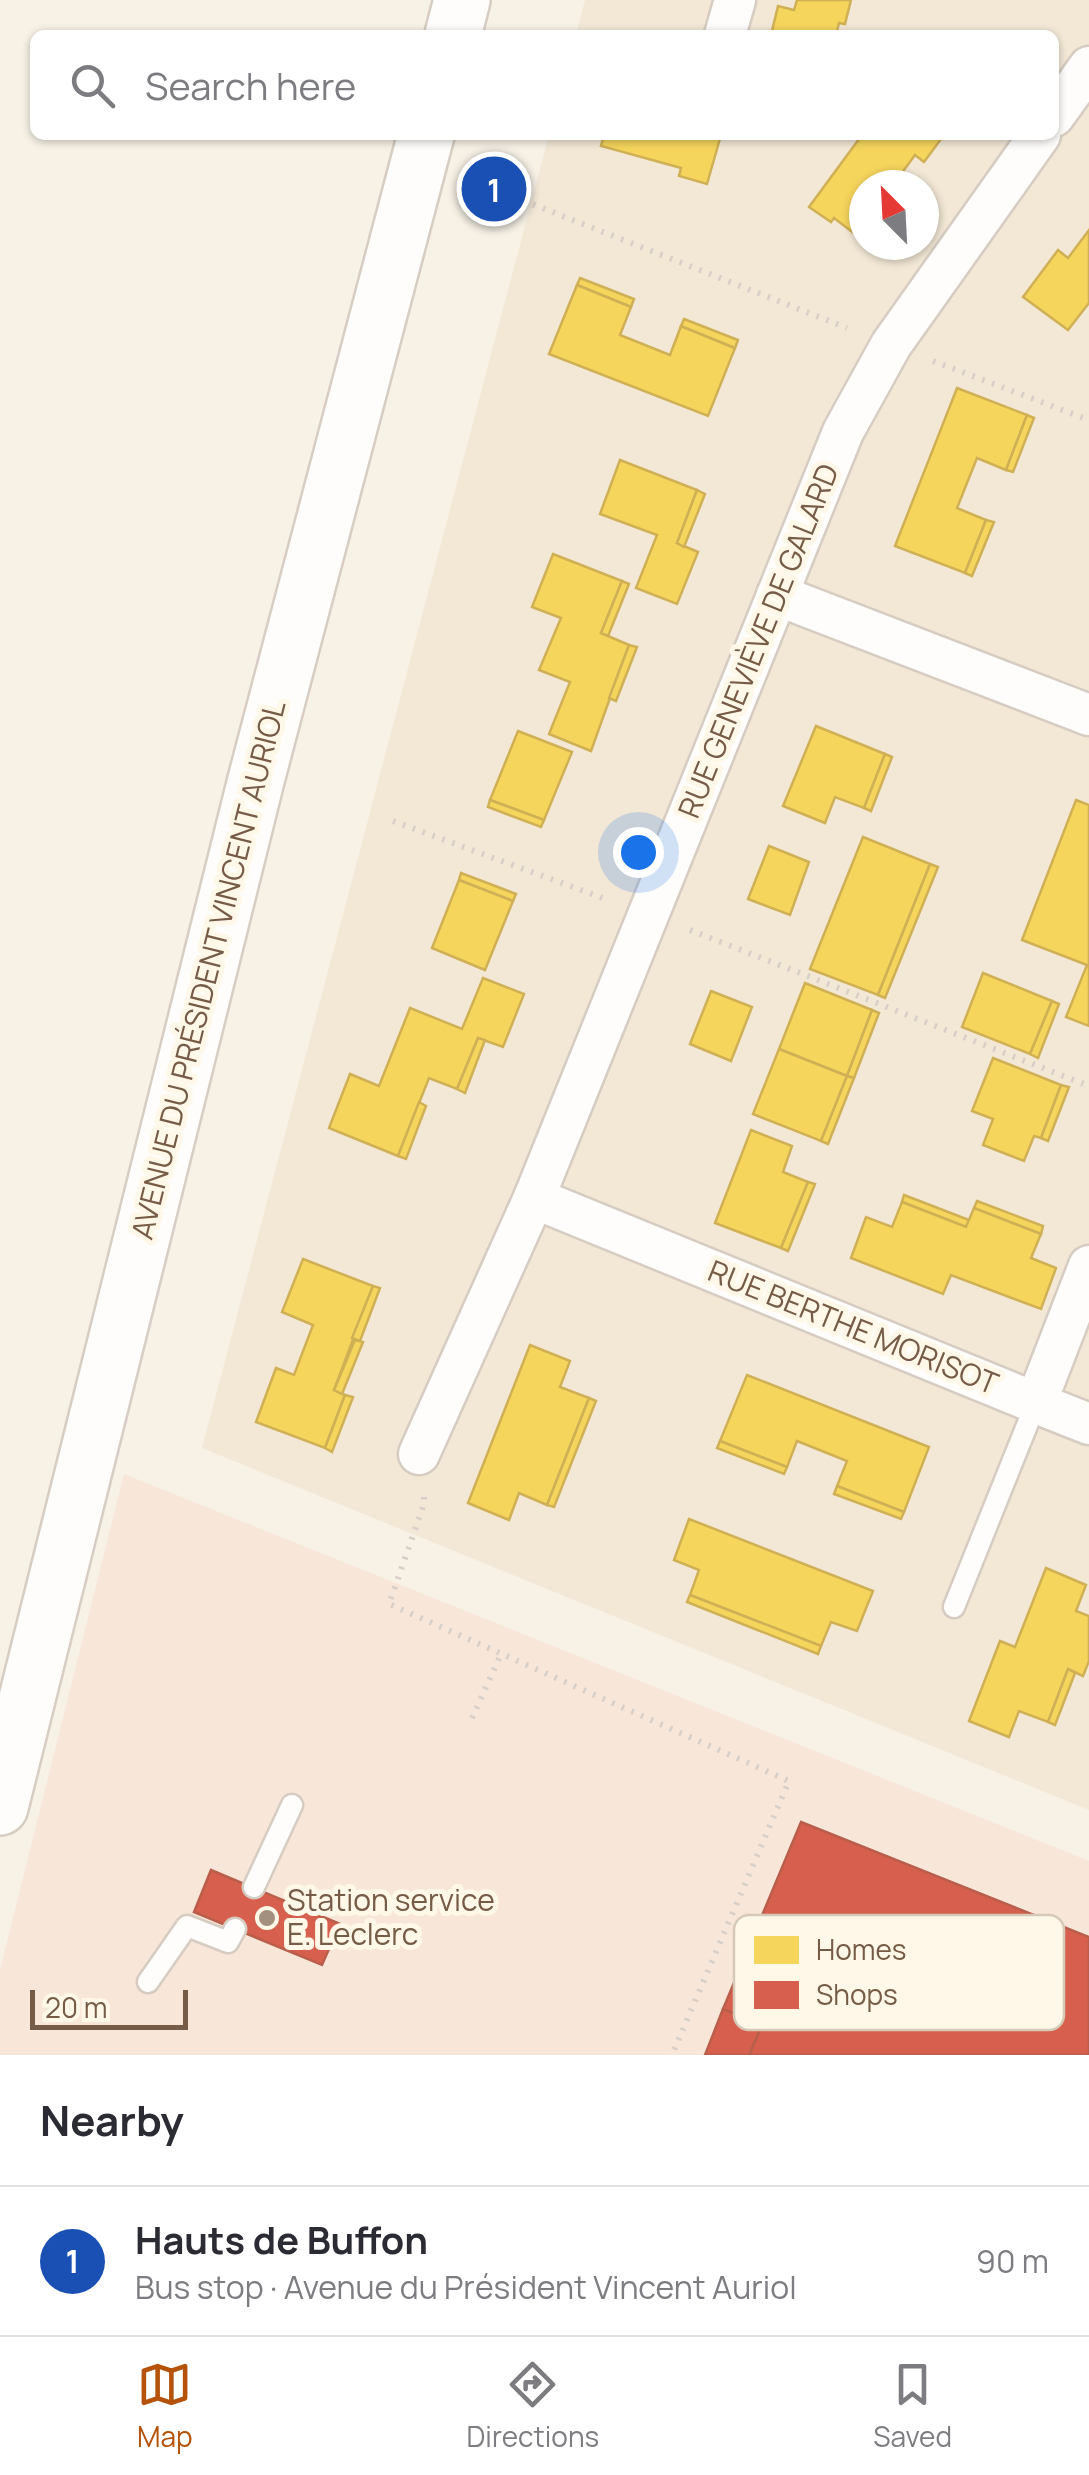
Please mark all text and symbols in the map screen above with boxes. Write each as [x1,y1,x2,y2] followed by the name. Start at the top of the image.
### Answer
[30,30,1059,140] search box
[65,58,120,113] icon: search
[145,59,356,111] text: Search here
[462,152,526,226] pin: 1
[849,170,939,260] north arrow
[668,457,848,824] street label: RUE GENEVIÈVE DE GALARD
[121,696,294,1243] street label: AVENUE DU PRÉSIDENT VINCENT AURIOL
[613,827,664,878] your location
[702,1250,1005,1404] street label: RUE BERTHE MORISOT
[287,1879,495,1954] place label: Station service E. Leclerc
[256,1907,278,1929] marker: Station service E. Leclerc
[734,1915,1064,2030] legend
[816,1930,906,1968] text: Homes
[816,1975,898,2013] text: Shops
[30,1985,188,2030] scale bar
[45,1988,107,2026] text: 20 m
[40,2091,184,2149] text: Nearby
[135,2213,428,2265] text: Hauts de Buffon
[65,2239,80,2283] text: 1
[976,2239,1049,2283] text: 90 m
[135,2265,797,2309] text: Bus stop · Avenue du Président Vincent Auriol
[137,2357,193,2455] tab: Map
[467,2357,599,2455] tab: Directions
[873,2357,952,2455] tab: Saved

